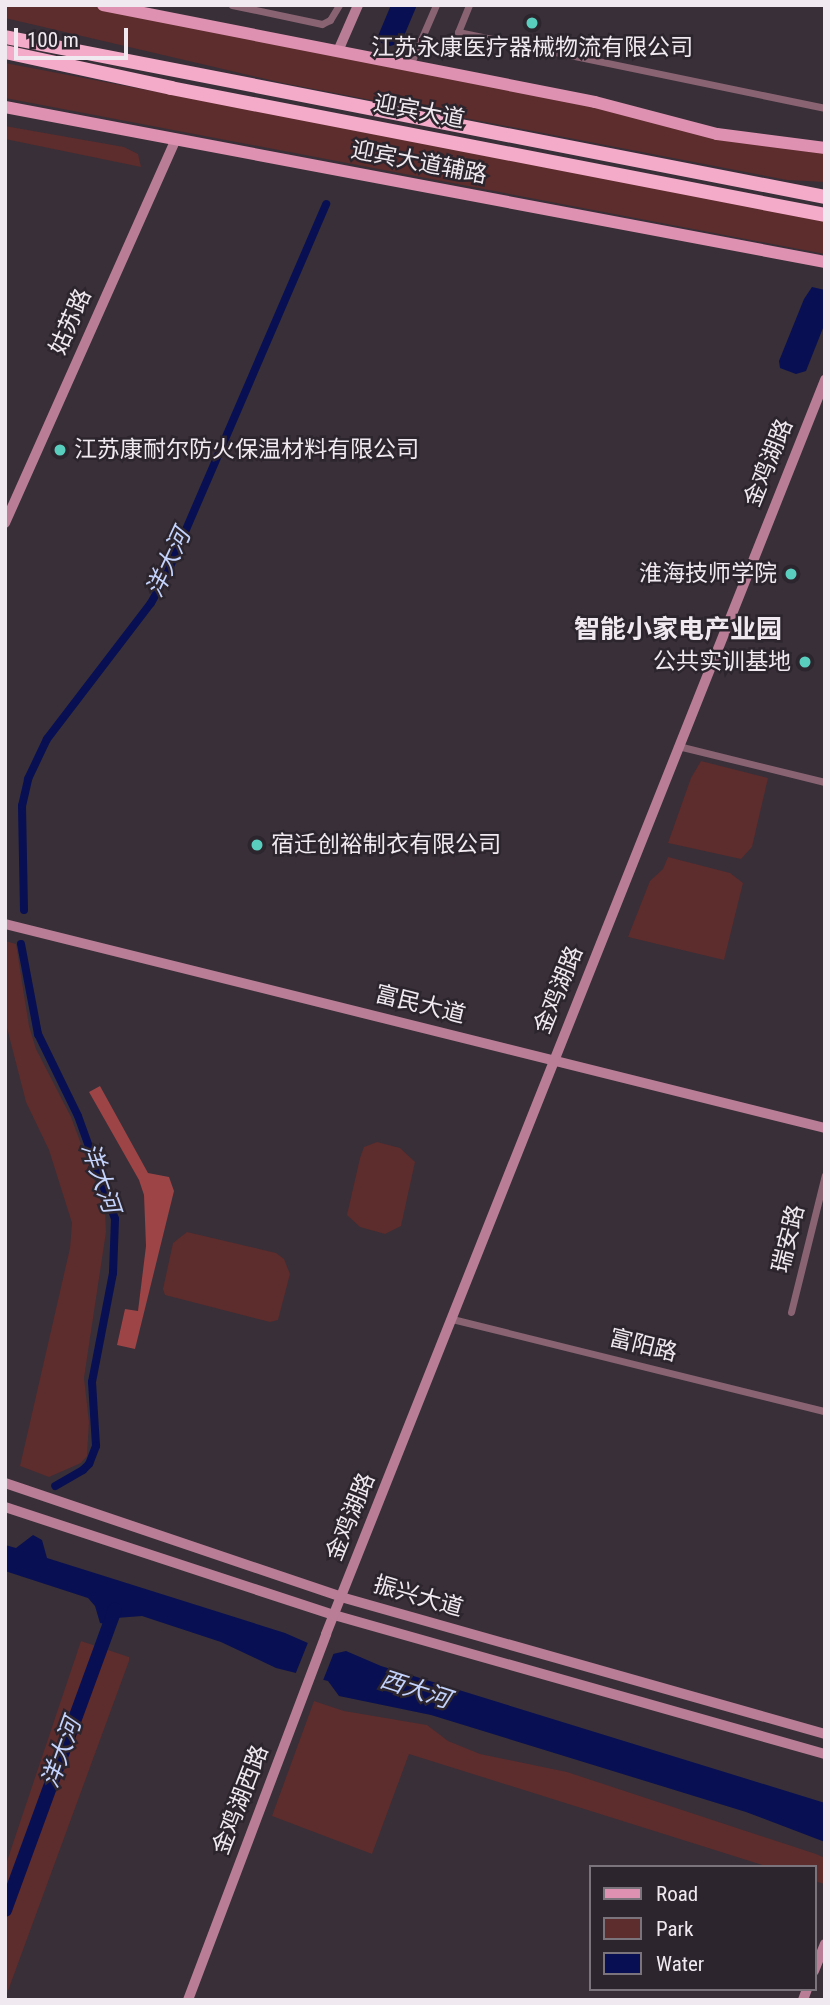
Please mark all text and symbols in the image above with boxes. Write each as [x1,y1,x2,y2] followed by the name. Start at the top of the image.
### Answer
[18,14,131,58] scale bar
[524,15,540,31] marker: 江苏永康医疗器械物流有限公司
[27,28,79,52] text: 100 m
[371,34,693,62] place label: 江苏永康医疗器械物流有限公司
[371,90,467,134] street label: 迎宾大道
[349,136,489,190] street label: 迎宾大道辅路
[44,285,98,359] street label: 姑苏路
[739,415,799,511] street label: 金鸡湖路
[74,436,419,464] place label: 江苏康耐尔防火保温材料有限公司
[52,442,68,458] marker: 江苏康耐尔防火保温材料有限公司
[141,524,197,602] water label: 洋大河
[639,560,777,588] place label: 淮海技师学院
[783,566,799,582] marker: 淮海技师学院
[574,614,782,646] district label: 智能小家电产业园
[653,648,791,676] place label: 公共实训基地
[797,654,813,670] marker: 公共实训基地
[271,831,501,859] place label: 宿迁创裕制衣有限公司
[249,837,265,853] marker: 宿迁创裕制衣有限公司
[529,942,589,1038] street label: 金鸡湖路
[372,980,468,1030] street label: 富民大道
[75,1139,125,1217] water label: 洋大河
[767,1202,811,1276] street label: 瑞安路
[606,1324,680,1368] street label: 富阳路
[321,1469,381,1565] street label: 金鸡湖路
[370,1571,466,1623] street label: 振兴大道
[376,1665,454,1715] water label: 西大河
[36,1714,88,1792] water label: 洋大河
[208,1741,274,1859] street label: 金鸡湖西路
[588,1865,816,1991] legend
[656,1882,698,1906] text: Road
[656,1917,693,1941] text: Park
[656,1952,704,1976] text: Water

